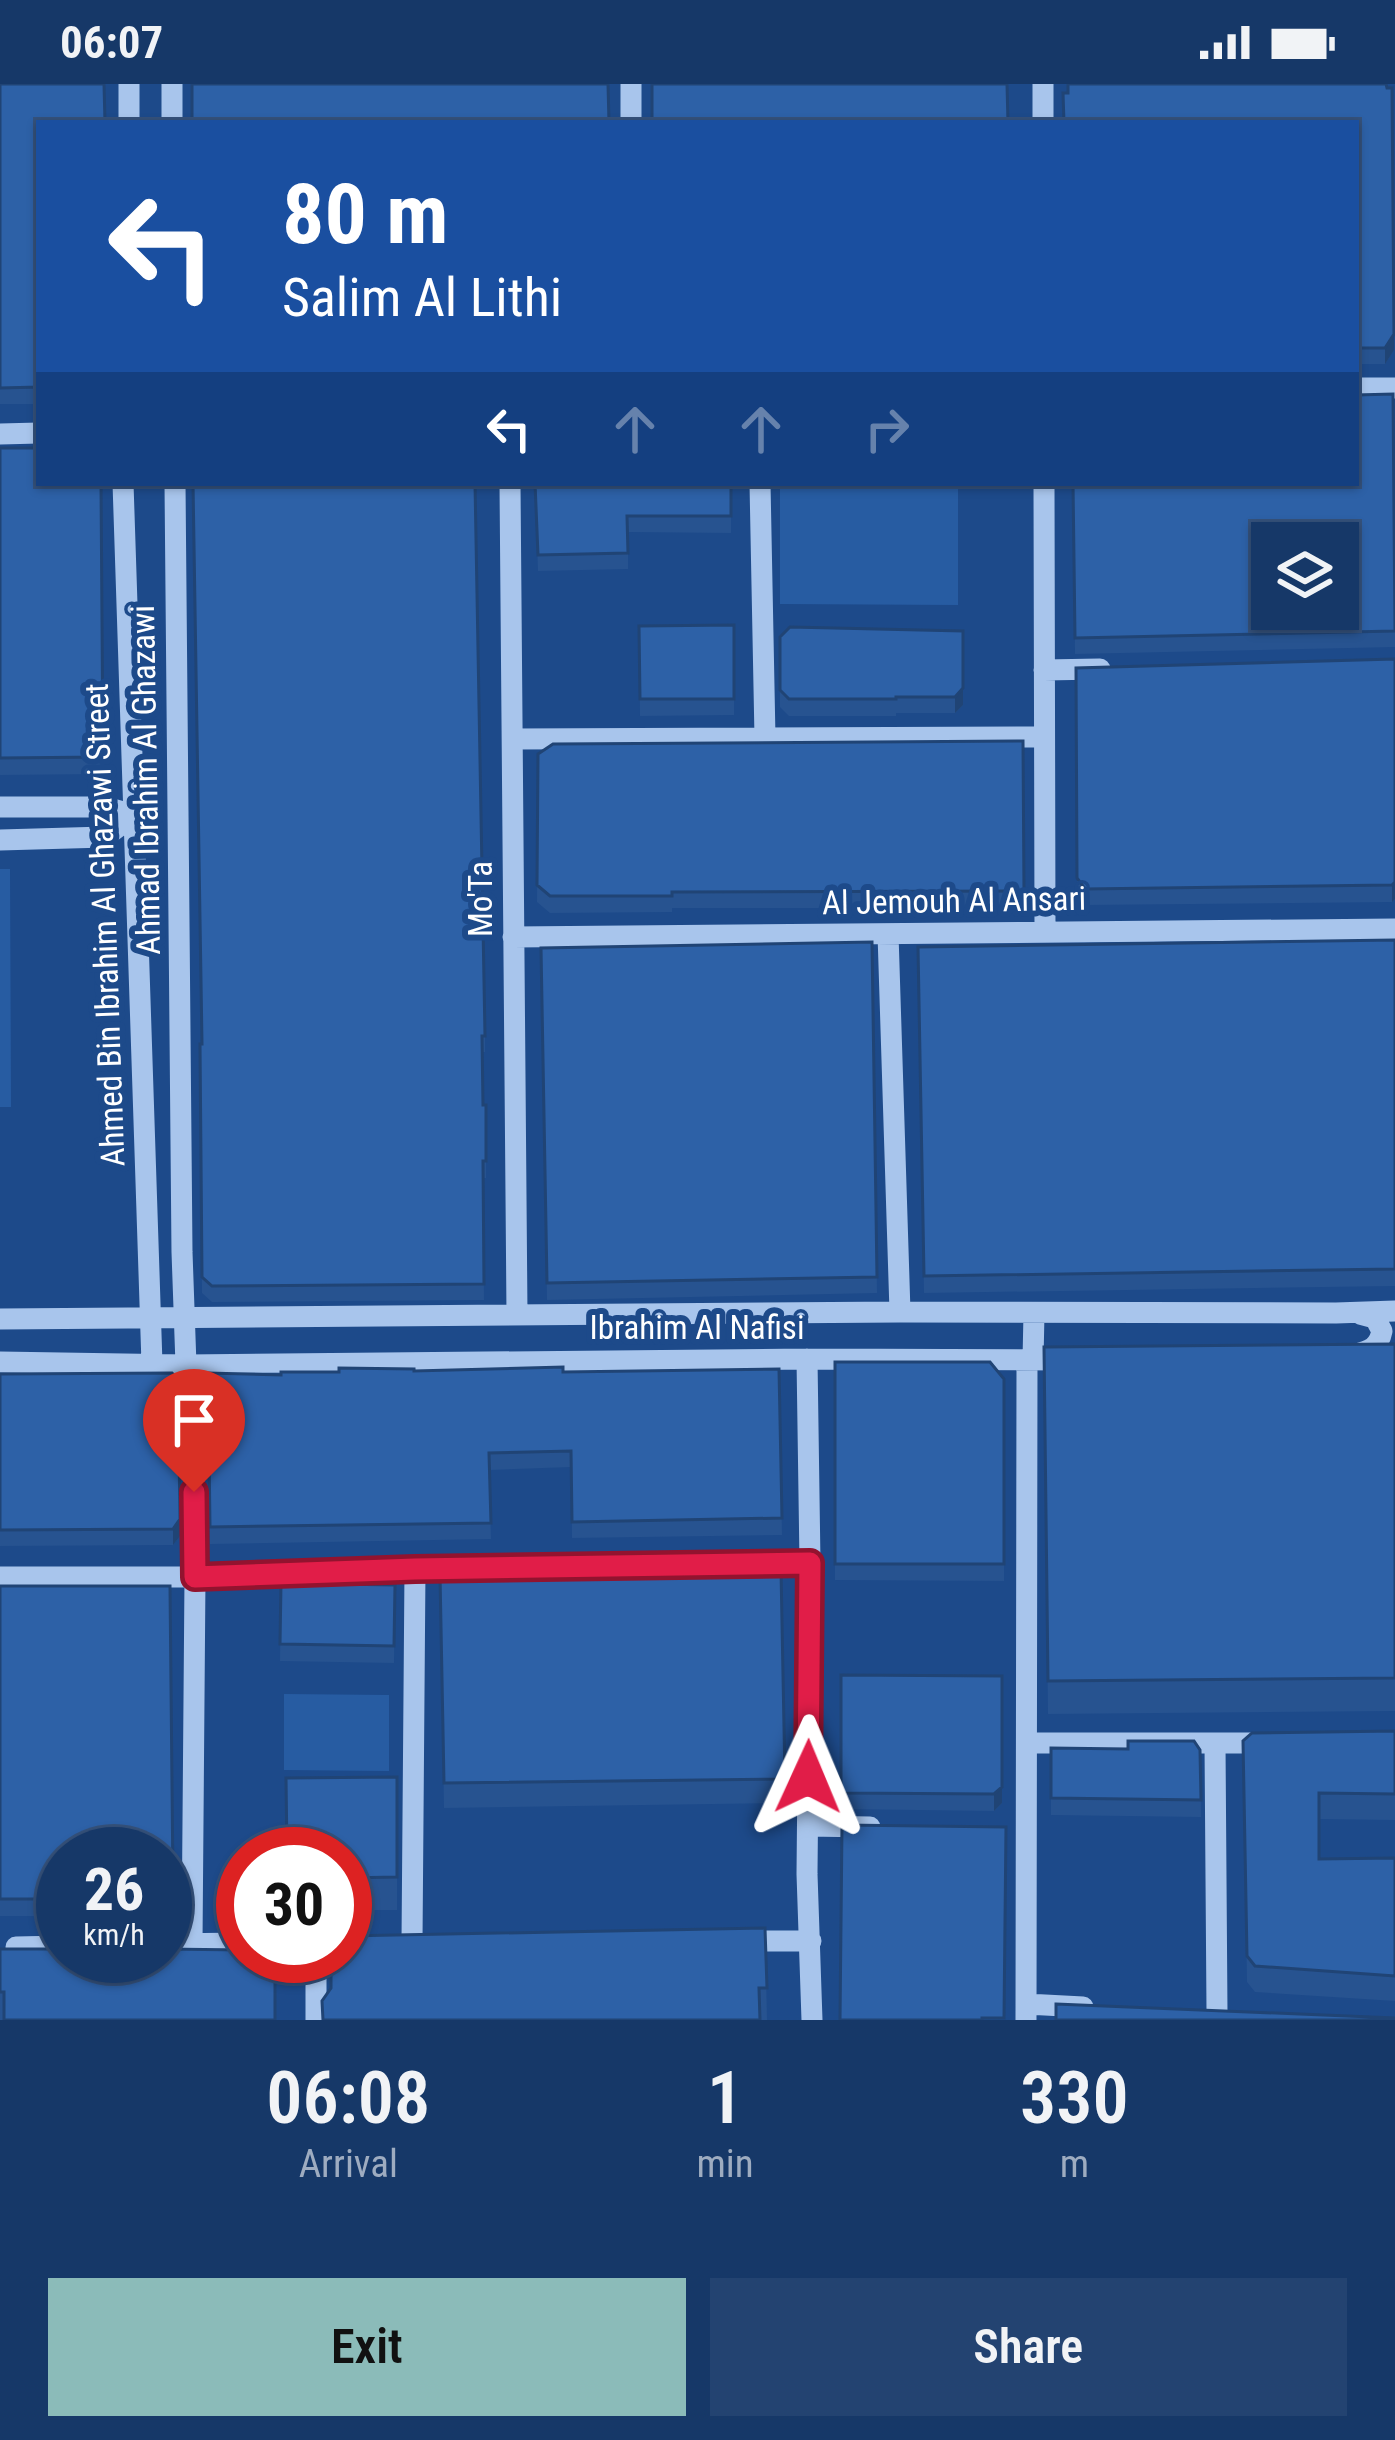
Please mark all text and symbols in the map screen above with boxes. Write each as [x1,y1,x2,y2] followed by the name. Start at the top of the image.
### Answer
[60,16,163,69] text: 06:07
[282,165,449,264] text: 80 m
[84,168,240,324] icon: left
[282,266,562,329] text: Salim Al Lithi
[476,396,542,462] icon: left
[602,396,668,462] icon: ahead
[728,396,794,462] icon: ahead
[854,396,920,462] icon: right
[1251,522,1359,630] map controls
[1251,522,1359,630] button: layers
[123,605,168,955] street label: Ahmad Ibrahim Al Ghazawi
[77,683,132,1167] street label: Ahmed Bin Ibrahim Al Ghazawi Street
[461,861,500,937] street label: Mo'Ta
[822,879,1086,922] street label: Al Jemouh Al Ansari
[590,1308,804,1347] street label: Ibrahim Al Nafisi
[143,1369,245,1492] pin
[161,1387,227,1453] icon: arrive
[745,1714,871,1840] position arrow
[216,1827,372,1983] speed limit sign: 30
[84,1854,144,1925] text: 26
[83,1917,145,1952] text: km/h
[266,2056,430,2141] text: 06:08
[707,2056,743,2141] text: 1
[1020,2056,1129,2141] text: 330
[299,2141,398,2187] text: Arrival
[697,2141,754,2187] text: min
[1060,2141,1089,2187] text: m
[48,2278,686,2416] button: Exit
[710,2278,1347,2416] button: Share

